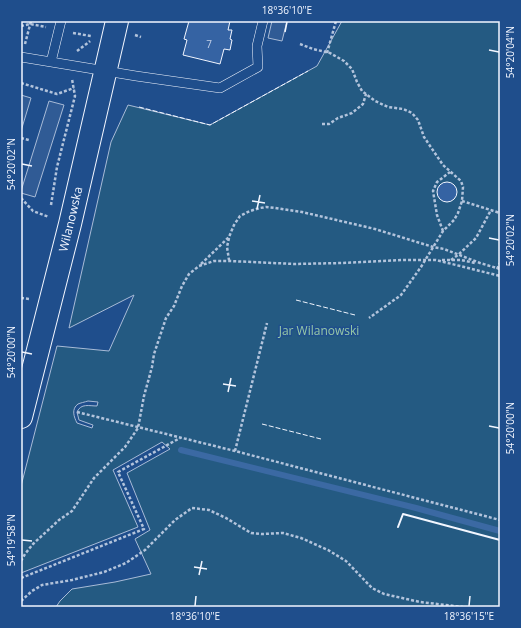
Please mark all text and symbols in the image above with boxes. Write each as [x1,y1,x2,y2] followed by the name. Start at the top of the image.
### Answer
[262,3,312,17] text: 18°36'10"E
[503,26,517,78] text: 54°20'04"N
[206,37,212,51] house number: 7
[4,138,18,190] text: 54°20'02"N
[54,185,86,253] street label: Wilanowska
[503,214,517,266] text: 54°20'02"N
[278,322,359,339] park label: Jar Wilanowski
[4,326,18,378] text: 54°20'00"N
[503,402,517,454] text: 54°20'00"N
[4,514,18,566] text: 54°19'58"N
[170,609,220,623] text: 18°36'10"E
[444,609,494,623] text: 18°36'15"E

